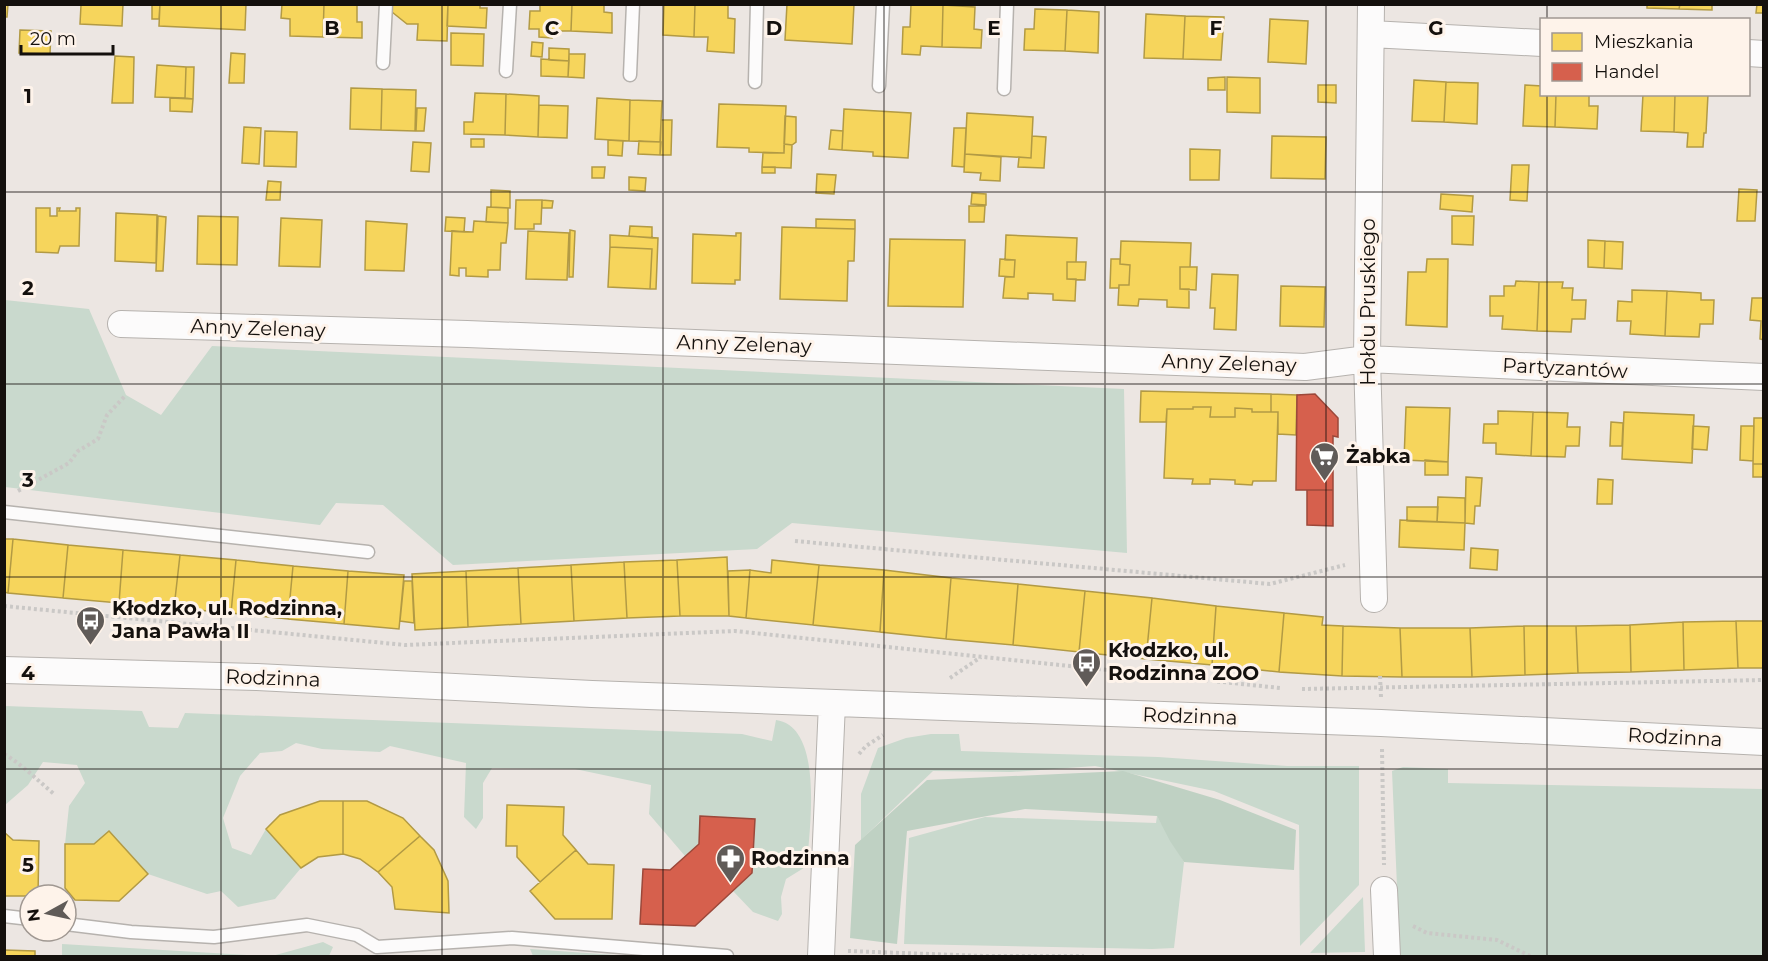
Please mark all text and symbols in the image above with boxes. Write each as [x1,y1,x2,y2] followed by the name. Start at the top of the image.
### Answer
[324,16,340,40] text: B
[545,16,560,40] text: C
[766,16,782,40] text: D
[987,16,1001,40] text: E
[1210,16,1223,40] text: F
[1428,16,1444,40] text: G
[21,18,112,56] scale bar
[1540,18,1750,96] legend
[30,28,76,50] text: 20 m
[1594,31,1694,53] text: Mieszkania
[1594,61,1659,83] text: Handel
[24,84,32,108] text: 1
[1356,218,1380,386] street label: Hołdu Pruskiego
[22,276,34,300] text: 2
[190,314,326,342] street label: Anny Zelenay
[676,330,812,358] street label: Anny Zelenay
[1161,349,1297,377] street label: Anny Zelenay
[1502,353,1629,383] street label: Partyzantów
[1309,440,1341,482] supermarket icon: Żabka
[1346,444,1411,468] place label: Żabka
[21,468,34,492] text: 3
[111,596,342,643] place label: Kłodzko, ul. Rodzinna, Jana Pawła II
[75,604,107,646] bus stop icon: Kłodzko, ul. Rodzinna, Jana Pawła II
[1108,638,1259,685] place label: Kłodzko, ul. Rodzinna ZOO
[1071,646,1103,688] bus stop icon: Kłodzko, ul. Rodzinna ZOO
[21,661,35,685] text: 4
[225,664,321,692] street label: Rodzinna
[1142,702,1238,730] street label: Rodzinna
[1627,723,1723,751] street label: Rodzinna
[714,842,746,884] pharmacy icon: Rodzinna
[751,846,850,870] place label: Rodzinna
[22,853,34,877] text: 5
[18,883,78,943] north arrow
[23,907,44,923] text: N

